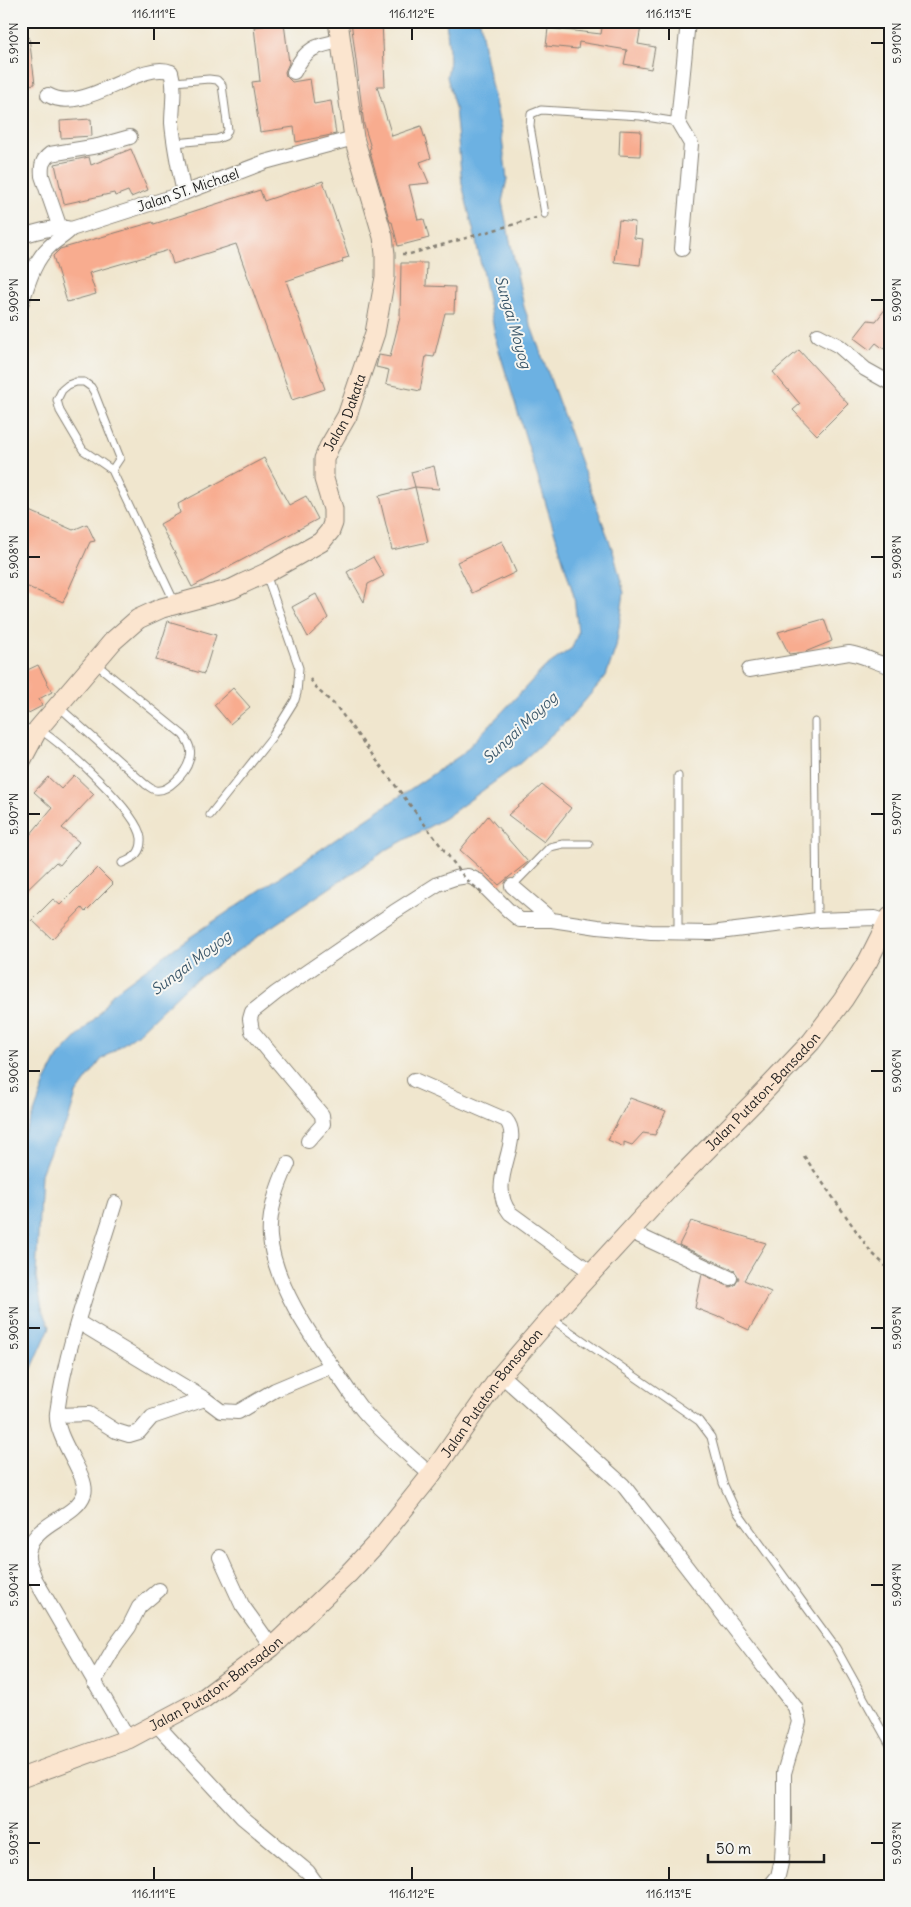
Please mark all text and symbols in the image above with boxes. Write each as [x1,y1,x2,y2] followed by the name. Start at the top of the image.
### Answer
[132,6,176,21] text: 116.111°E
[389,6,435,21] text: 116.112°E
[646,6,692,21] text: 116.113°E
[6,22,21,64] text: 5.910°N
[889,22,904,64] text: 5.910°N
[135,164,241,216] street label: Jalan ST. Michael
[491,273,536,372] water label: Sungai Moyog
[6,278,21,322] text: 5.909°N
[889,278,904,322] text: 5.909°N
[319,371,370,454] street label: Jalan Dakata
[6,535,21,579] text: 5.908°N
[889,535,904,579] text: 5.908°N
[478,687,562,767] water label: Sungai Moyog
[6,793,21,835] text: 5.907°N
[889,793,904,835] text: 5.907°N
[147,925,236,999] water label: Sungai Moyog
[702,1029,824,1155] street label: Jalan Putaton-Bansadon
[6,1049,21,1093] text: 5.906°N
[889,1049,904,1093] text: 5.906°N
[6,1306,21,1350] text: 5.905°N
[889,1306,904,1350] text: 5.905°N
[437,1325,546,1461] street label: Jalan Putaton-Bansadon
[6,1563,21,1607] text: 5.904°N
[889,1563,904,1607] text: 5.904°N
[146,1633,286,1735] street label: Jalan Putaton-Bansadon
[6,1821,21,1865] text: 5.903°N
[889,1821,904,1865] text: 5.903°N
[708,1832,825,1864] scale bar
[716,1839,751,1858] text: 50 m
[132,1886,176,1901] text: 116.111°E
[389,1886,435,1901] text: 116.112°E
[646,1886,692,1901] text: 116.113°E

